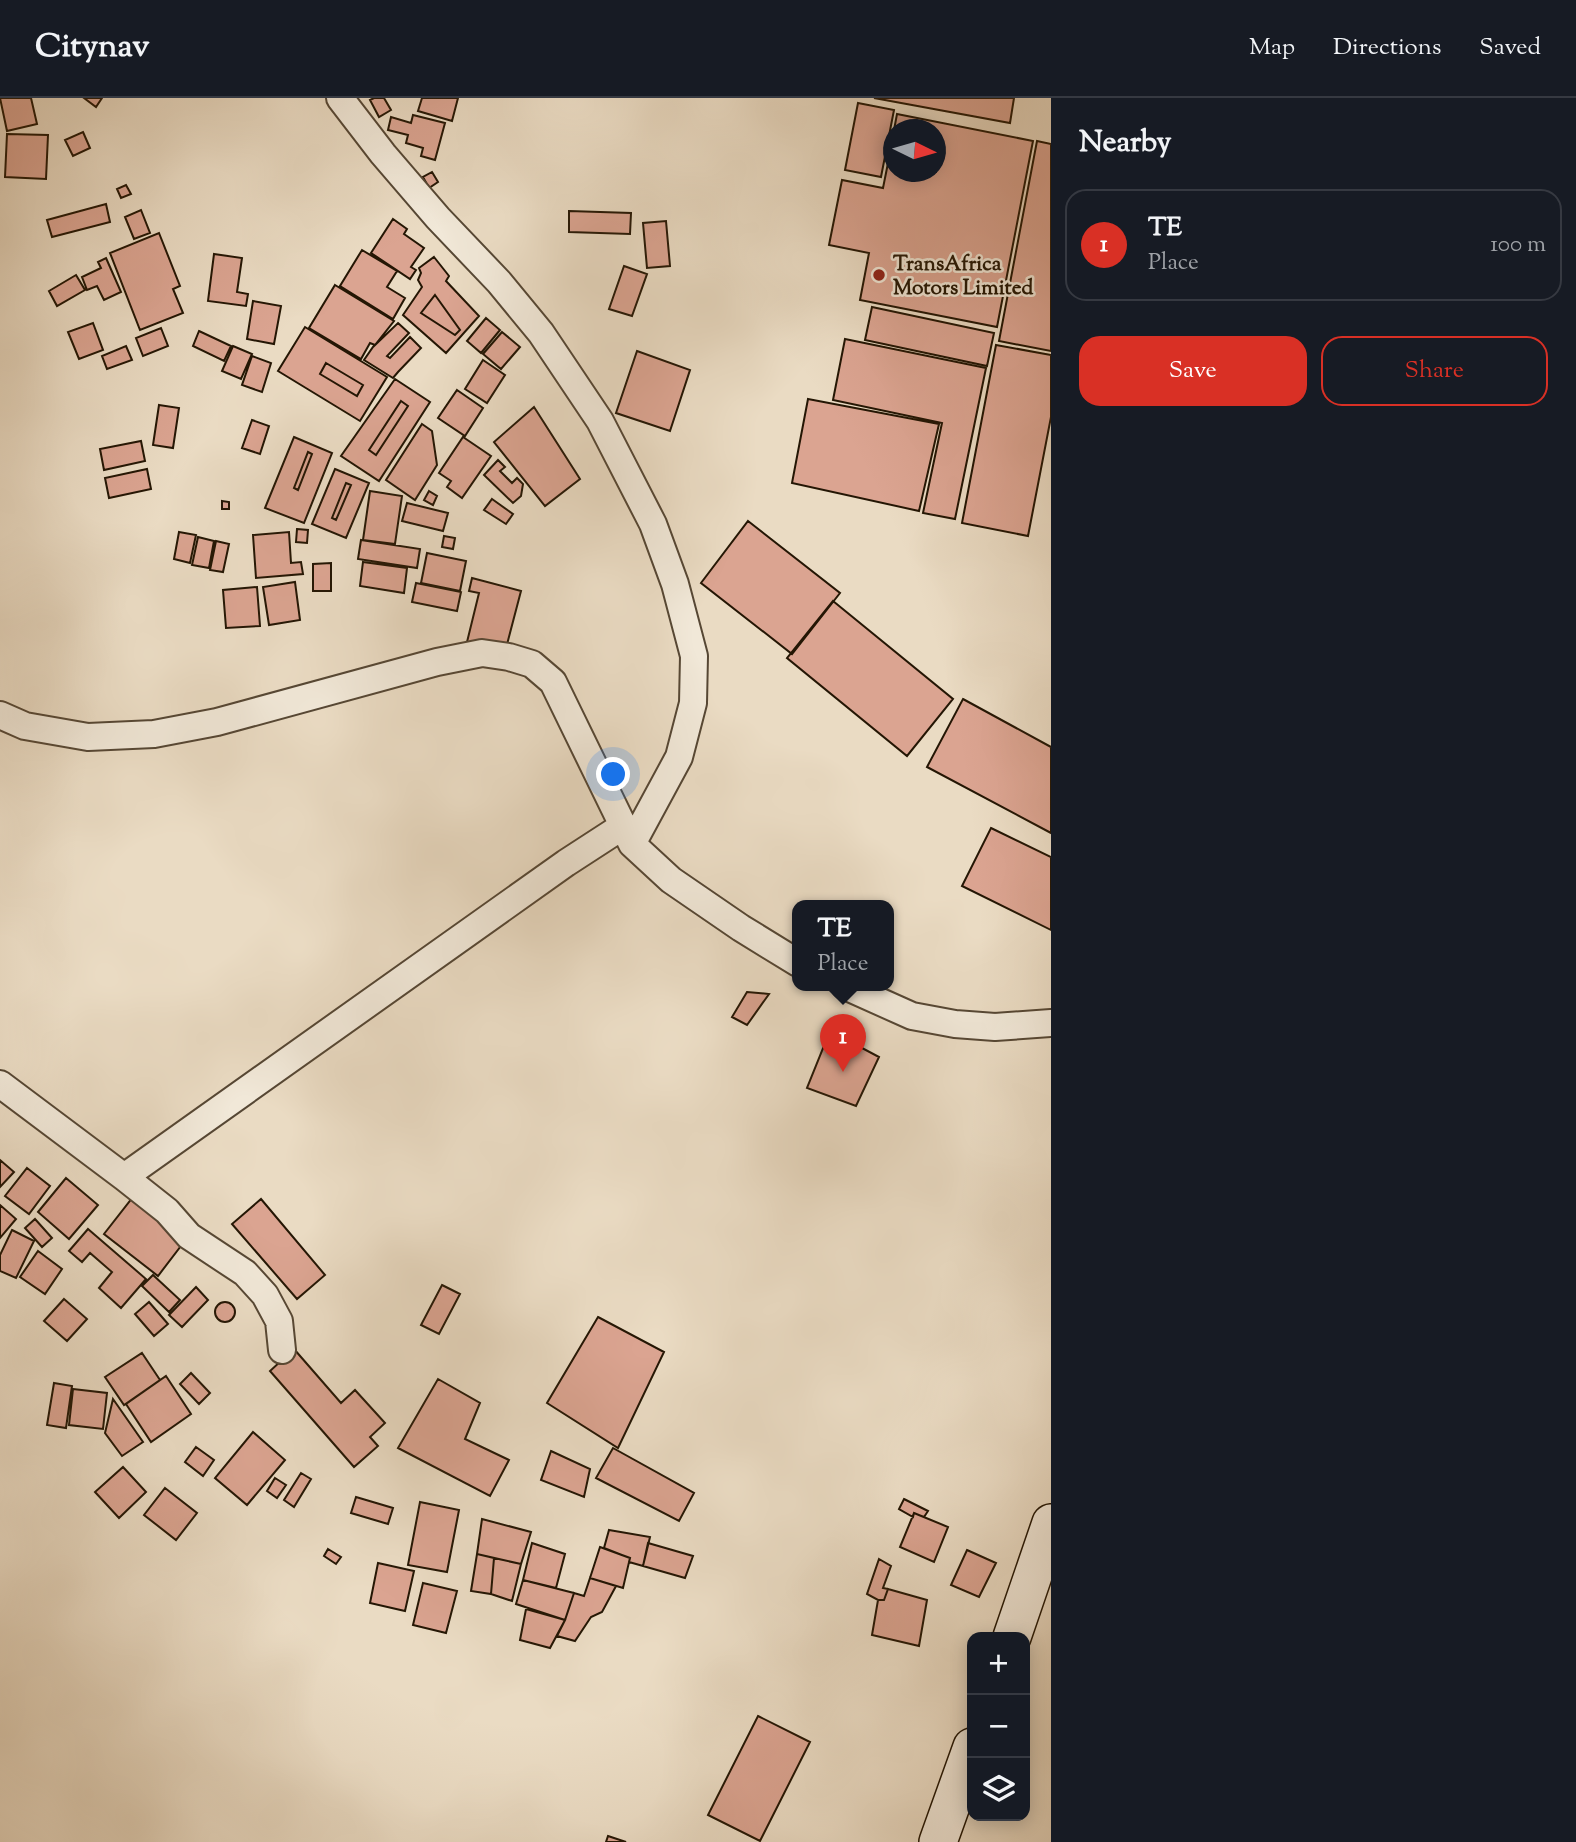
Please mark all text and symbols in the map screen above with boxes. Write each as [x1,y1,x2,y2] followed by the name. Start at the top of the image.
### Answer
[35,24,150,72] text: Citynav
[1249,31,1295,65] text: Map
[1333,31,1441,65] text: Directions
[1479,31,1541,65] text: Saved
[883,119,946,182] north arrow
[1079,122,1171,165] text: Nearby
[1148,210,1182,247] text: TE
[1100,229,1108,262] text: 1
[1490,229,1546,262] text: 100 m
[1148,247,1199,280] text: Place
[893,250,1033,304] place label: TransAfrica Motors Limited
[871,267,887,283] marker: TransAfrica Motors Limited
[1079,336,1307,406] button: Save
[1321,336,1548,406] button: Share
[596,757,630,791] your location
[792,900,894,991] popup
[818,911,852,948] text: TE
[818,948,868,981] text: Place
[820,1014,866,1072] pin: 1
[967,1632,1030,1821] map controls
[967,1632,1030,1695] button: +
[967,1695,1030,1758] button: −
[967,1758,1030,1821] button: layers

